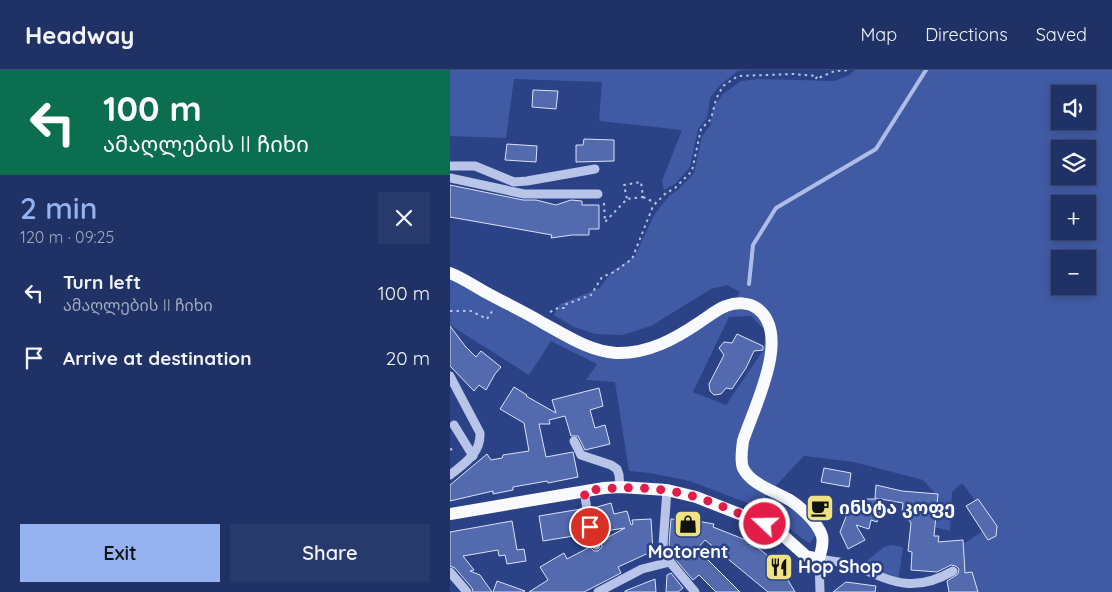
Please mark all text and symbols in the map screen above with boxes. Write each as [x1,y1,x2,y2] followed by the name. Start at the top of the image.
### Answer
[25,20,134,50] text: Headway
[860,23,897,46] text: Map
[925,23,1008,46] text: Directions
[1036,23,1087,46] text: Saved
[1051,85,1096,295] map controls
[1051,85,1096,130] button: sound
[103,86,202,130] text: 100 m
[20,90,85,155] icon: left
[103,130,309,158] text: ამაღლების II ჩიხი
[1051,140,1096,185] button: layers
[20,189,97,227] text: 2 min
[378,192,430,244] button: close
[1051,195,1096,240] button: +
[20,227,114,247] text: 120 m · 09:25
[1051,250,1096,295] button: −
[63,270,141,294] text: Turn left
[20,279,48,307] icon: left
[378,281,430,305] text: 100 m
[63,295,213,315] text: ამაღლების II ჩიხი
[20,344,48,372] icon: arrive
[63,346,252,370] text: Arrive at destination
[386,346,430,370] text: 20 m
[805,493,835,523] cafe icon: ინსტა კოფე
[839,496,955,519] place label: ინსტა კოფე
[738,497,790,549] position arrow
[569,506,611,548] pin
[673,509,703,539] shop icon: Motorent
[576,513,604,541] icon: arrive
[20,524,220,582] button: Exit
[230,524,430,582] button: Share
[648,540,728,563] place label: Motorent
[764,552,794,582] restaurant icon: Hop Shop
[798,555,882,578] place label: Hop Shop

